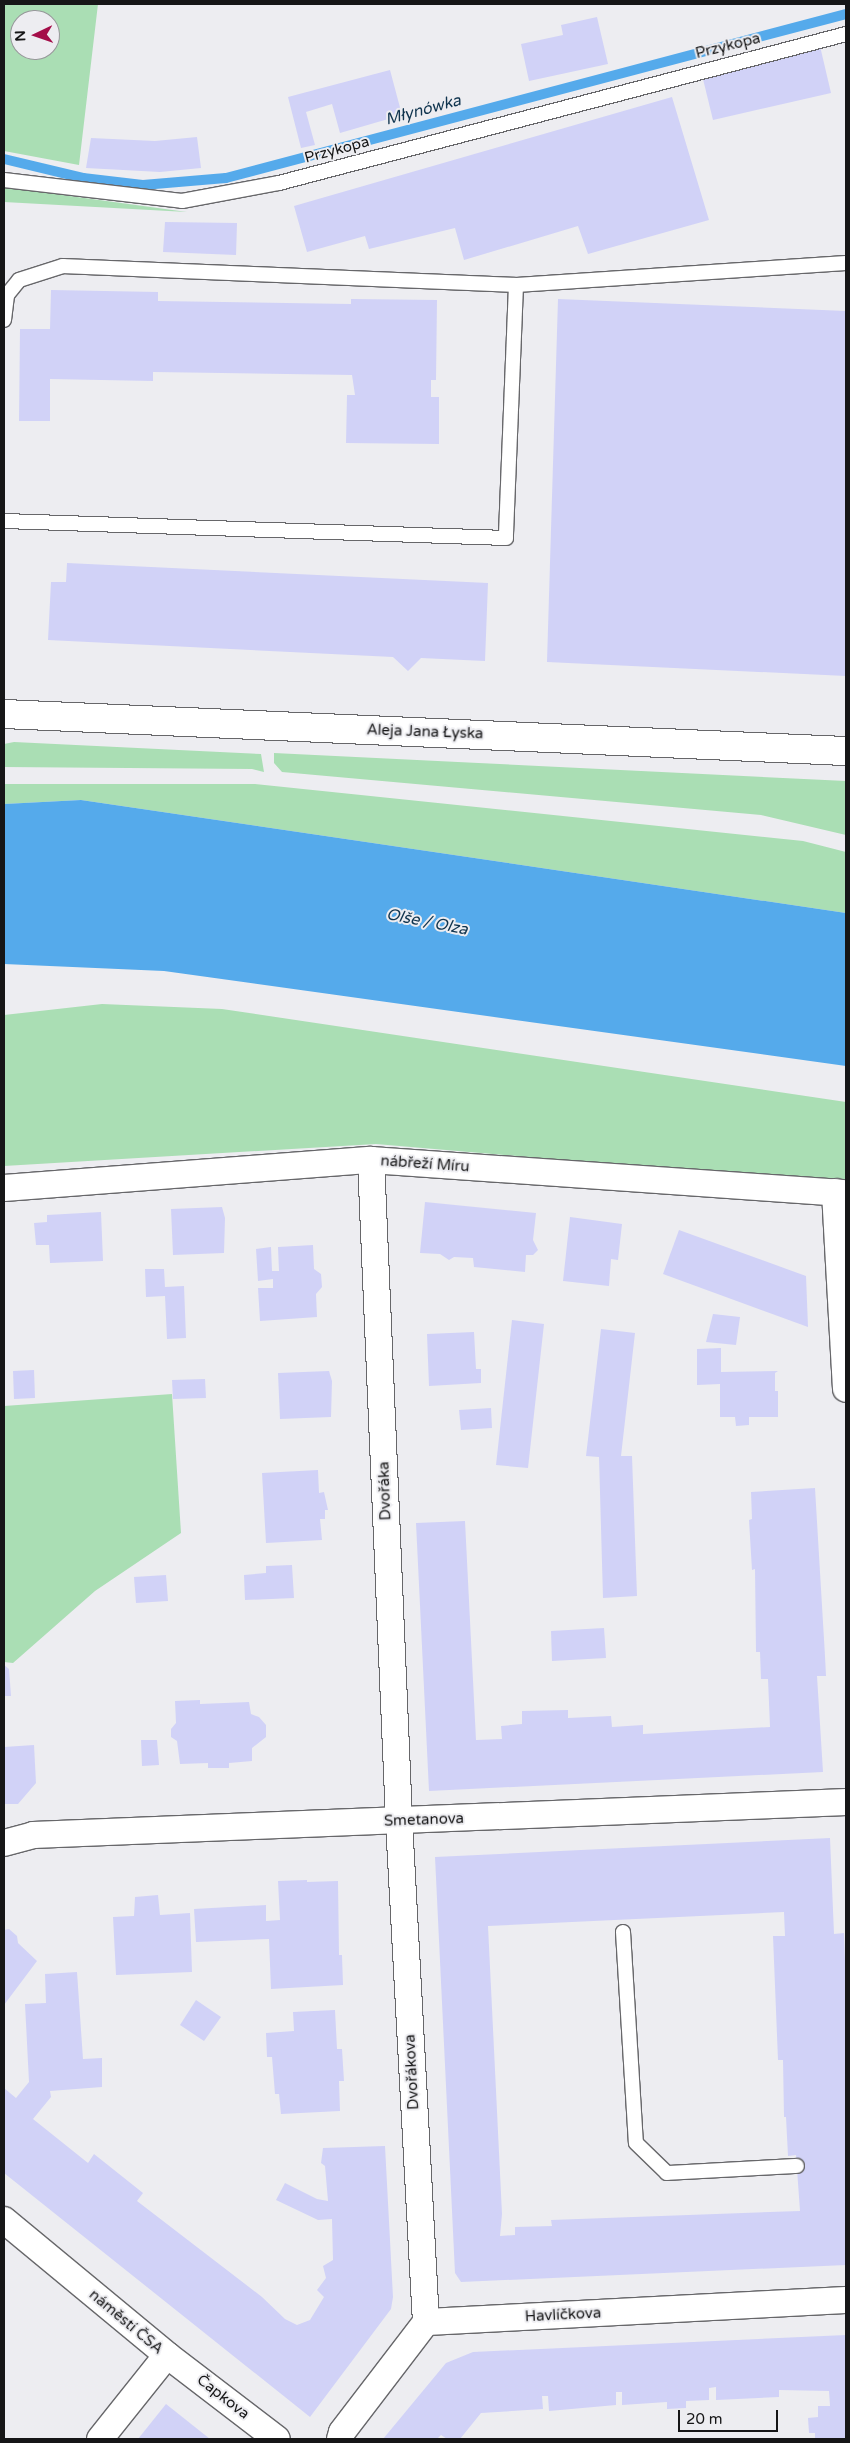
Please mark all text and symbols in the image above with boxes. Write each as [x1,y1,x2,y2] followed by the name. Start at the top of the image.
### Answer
[10,10,60,60] north arrow
[694,29,762,63] street label: Przykopa
[12,30,29,42] text: N
[383,91,463,129] water label: Młynówka
[303,133,371,167] street label: Przykopa
[366,721,484,743] street label: Aleja Jana Łyska
[385,905,469,939] water label: Olše / Olza
[380,1152,470,1176] street label: nábřeží Míru
[375,1461,395,1521] street label: Dvořáka
[384,1810,464,1830] street label: Smetanova
[401,2034,423,2110] street label: Dvořákova
[85,2286,167,2358] street label: náměstí ČSA
[524,2304,602,2326] street label: Havlíčkova
[193,2371,253,2423] street label: Čapkova
[680,2400,780,2432] scale bar
[686,2410,723,2428] text: 20 m

